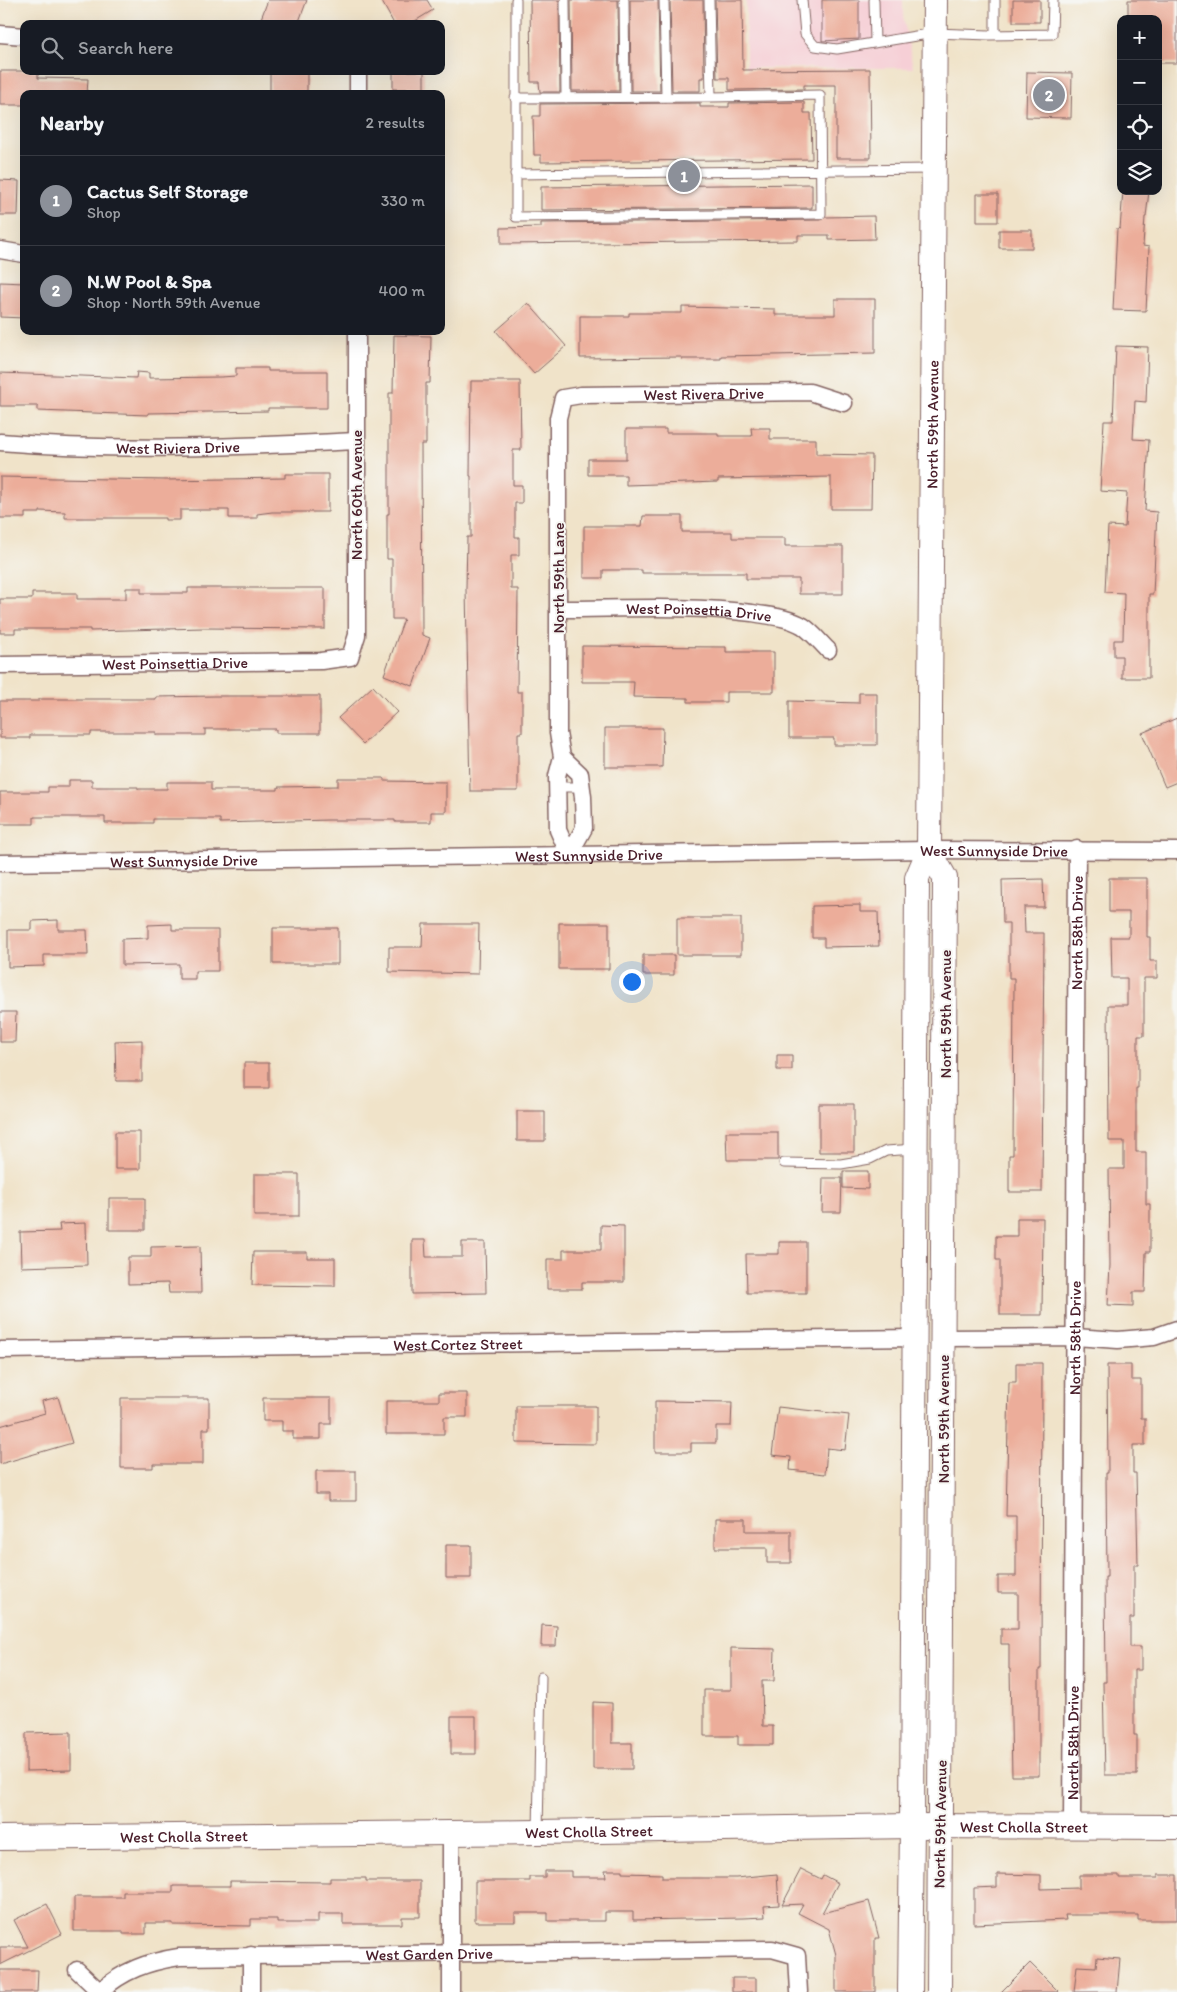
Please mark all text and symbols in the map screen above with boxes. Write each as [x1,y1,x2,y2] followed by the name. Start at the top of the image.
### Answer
[1117,15,1162,195] map controls
[1117,15,1162,60] button: +
[20,20,445,75] search box
[38,34,66,62] icon: search
[78,36,173,59] text: Search here
[1117,60,1162,105] button: −
[1033,76,1065,114] pin: 2
[1117,105,1162,150] button: locate
[40,110,104,135] text: Nearby
[365,113,425,132] text: 2 results
[1117,150,1162,195] button: layers
[668,157,700,195] pin: 1
[87,180,248,203] text: Cactus Self Storage
[52,191,60,210] text: 1
[381,191,425,210] text: 330 m
[87,203,121,222] text: Shop
[87,270,212,293] text: N.W Pool & Spa
[52,281,60,300] text: 2
[379,281,425,300] text: 400 m
[87,293,261,312] text: Shop · North 59th Avenue
[922,360,942,489] street label: North 59th Avenue
[643,383,765,404] street label: West Rivera Drive
[347,430,366,560] street label: North 60th Avenue
[116,437,240,457] street label: West Riviera Drive
[549,522,568,634] street label: North 59th Lane
[626,598,773,625] street label: West Poinsettia Drive
[102,652,248,673] street label: West Poinsettia Drive
[920,840,1068,860] street label: West Sunnyside Drive
[515,844,663,865] street label: West Sunnyside Drive
[110,850,258,871] street label: West Sunnyside Drive
[1067,876,1086,990] street label: North 58th Drive
[936,949,955,1078] street label: North 59th Avenue
[619,969,645,995] your location
[1065,1281,1084,1395] street label: North 58th Drive
[393,1334,523,1354] street label: West Cortez Street
[934,1354,953,1483] street label: North 59th Avenue
[1063,1686,1082,1800] street label: North 58th Drive
[929,1759,951,1889] street label: North 59th Avenue
[960,1817,1088,1836] street label: West Cholla Street
[525,1821,653,1842] street label: West Cholla Street
[120,1826,248,1846] street label: West Cholla Street
[365,1943,493,1964] street label: West Garden Drive

